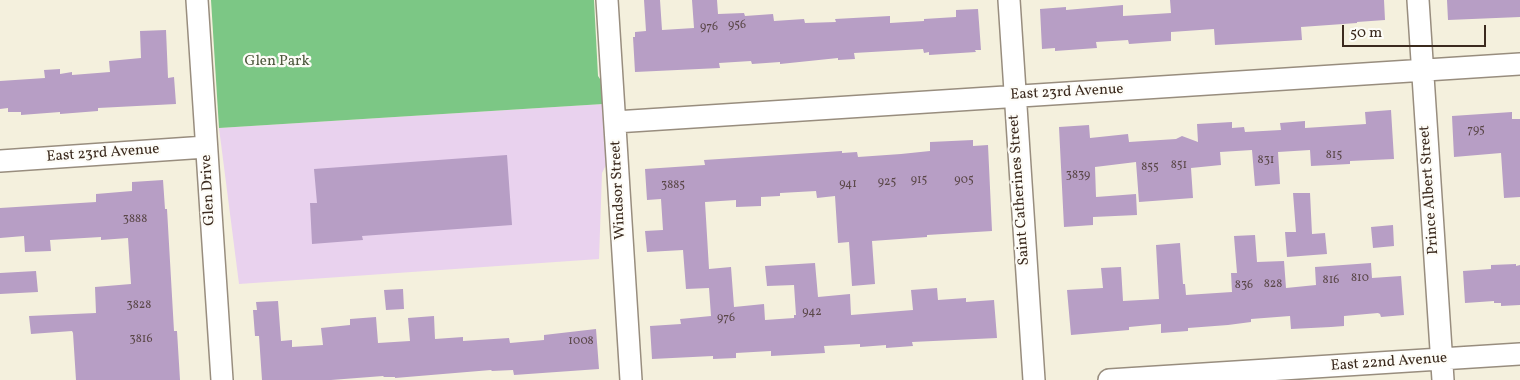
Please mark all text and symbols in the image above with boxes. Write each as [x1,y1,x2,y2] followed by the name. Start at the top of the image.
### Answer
[1345,15,1489,47] scale bar
[728,19,746,33] house number: 956
[700,21,718,35] house number: 976
[1350,23,1382,44] text: 50 m
[244,53,310,71] park label: Glen Park
[1010,81,1124,105] street label: East 23rd Avenue
[1006,114,1034,266] street label: Saint Catherines Street
[1467,124,1485,138] house number: 795
[1417,125,1443,255] street label: Prince Albert Street
[607,140,631,240] street label: Windsor Street
[46,141,160,167] street label: East 23rd Avenue
[1326,149,1342,163] house number: 815
[198,154,220,226] street label: Glen Drive
[1258,154,1274,168] house number: 831
[1171,159,1187,173] house number: 851
[1141,161,1159,175] house number: 855
[1066,169,1090,183] house number: 3839
[911,174,927,188] house number: 915
[954,174,974,188] house number: 905
[878,176,896,190] house number: 925
[839,178,857,192] house number: 941
[661,179,685,193] house number: 3885
[123,213,147,227] house number: 3888
[1351,272,1369,286] house number: 810
[1323,274,1339,288] house number: 816
[1264,278,1282,292] house number: 828
[1235,279,1253,293] house number: 836
[127,299,151,313] house number: 3828
[802,306,822,320] house number: 942
[717,312,735,326] house number: 976
[130,333,152,347] house number: 3816
[568,335,594,349] house number: 1008
[1330,350,1448,376] street label: East 22nd Avenue

